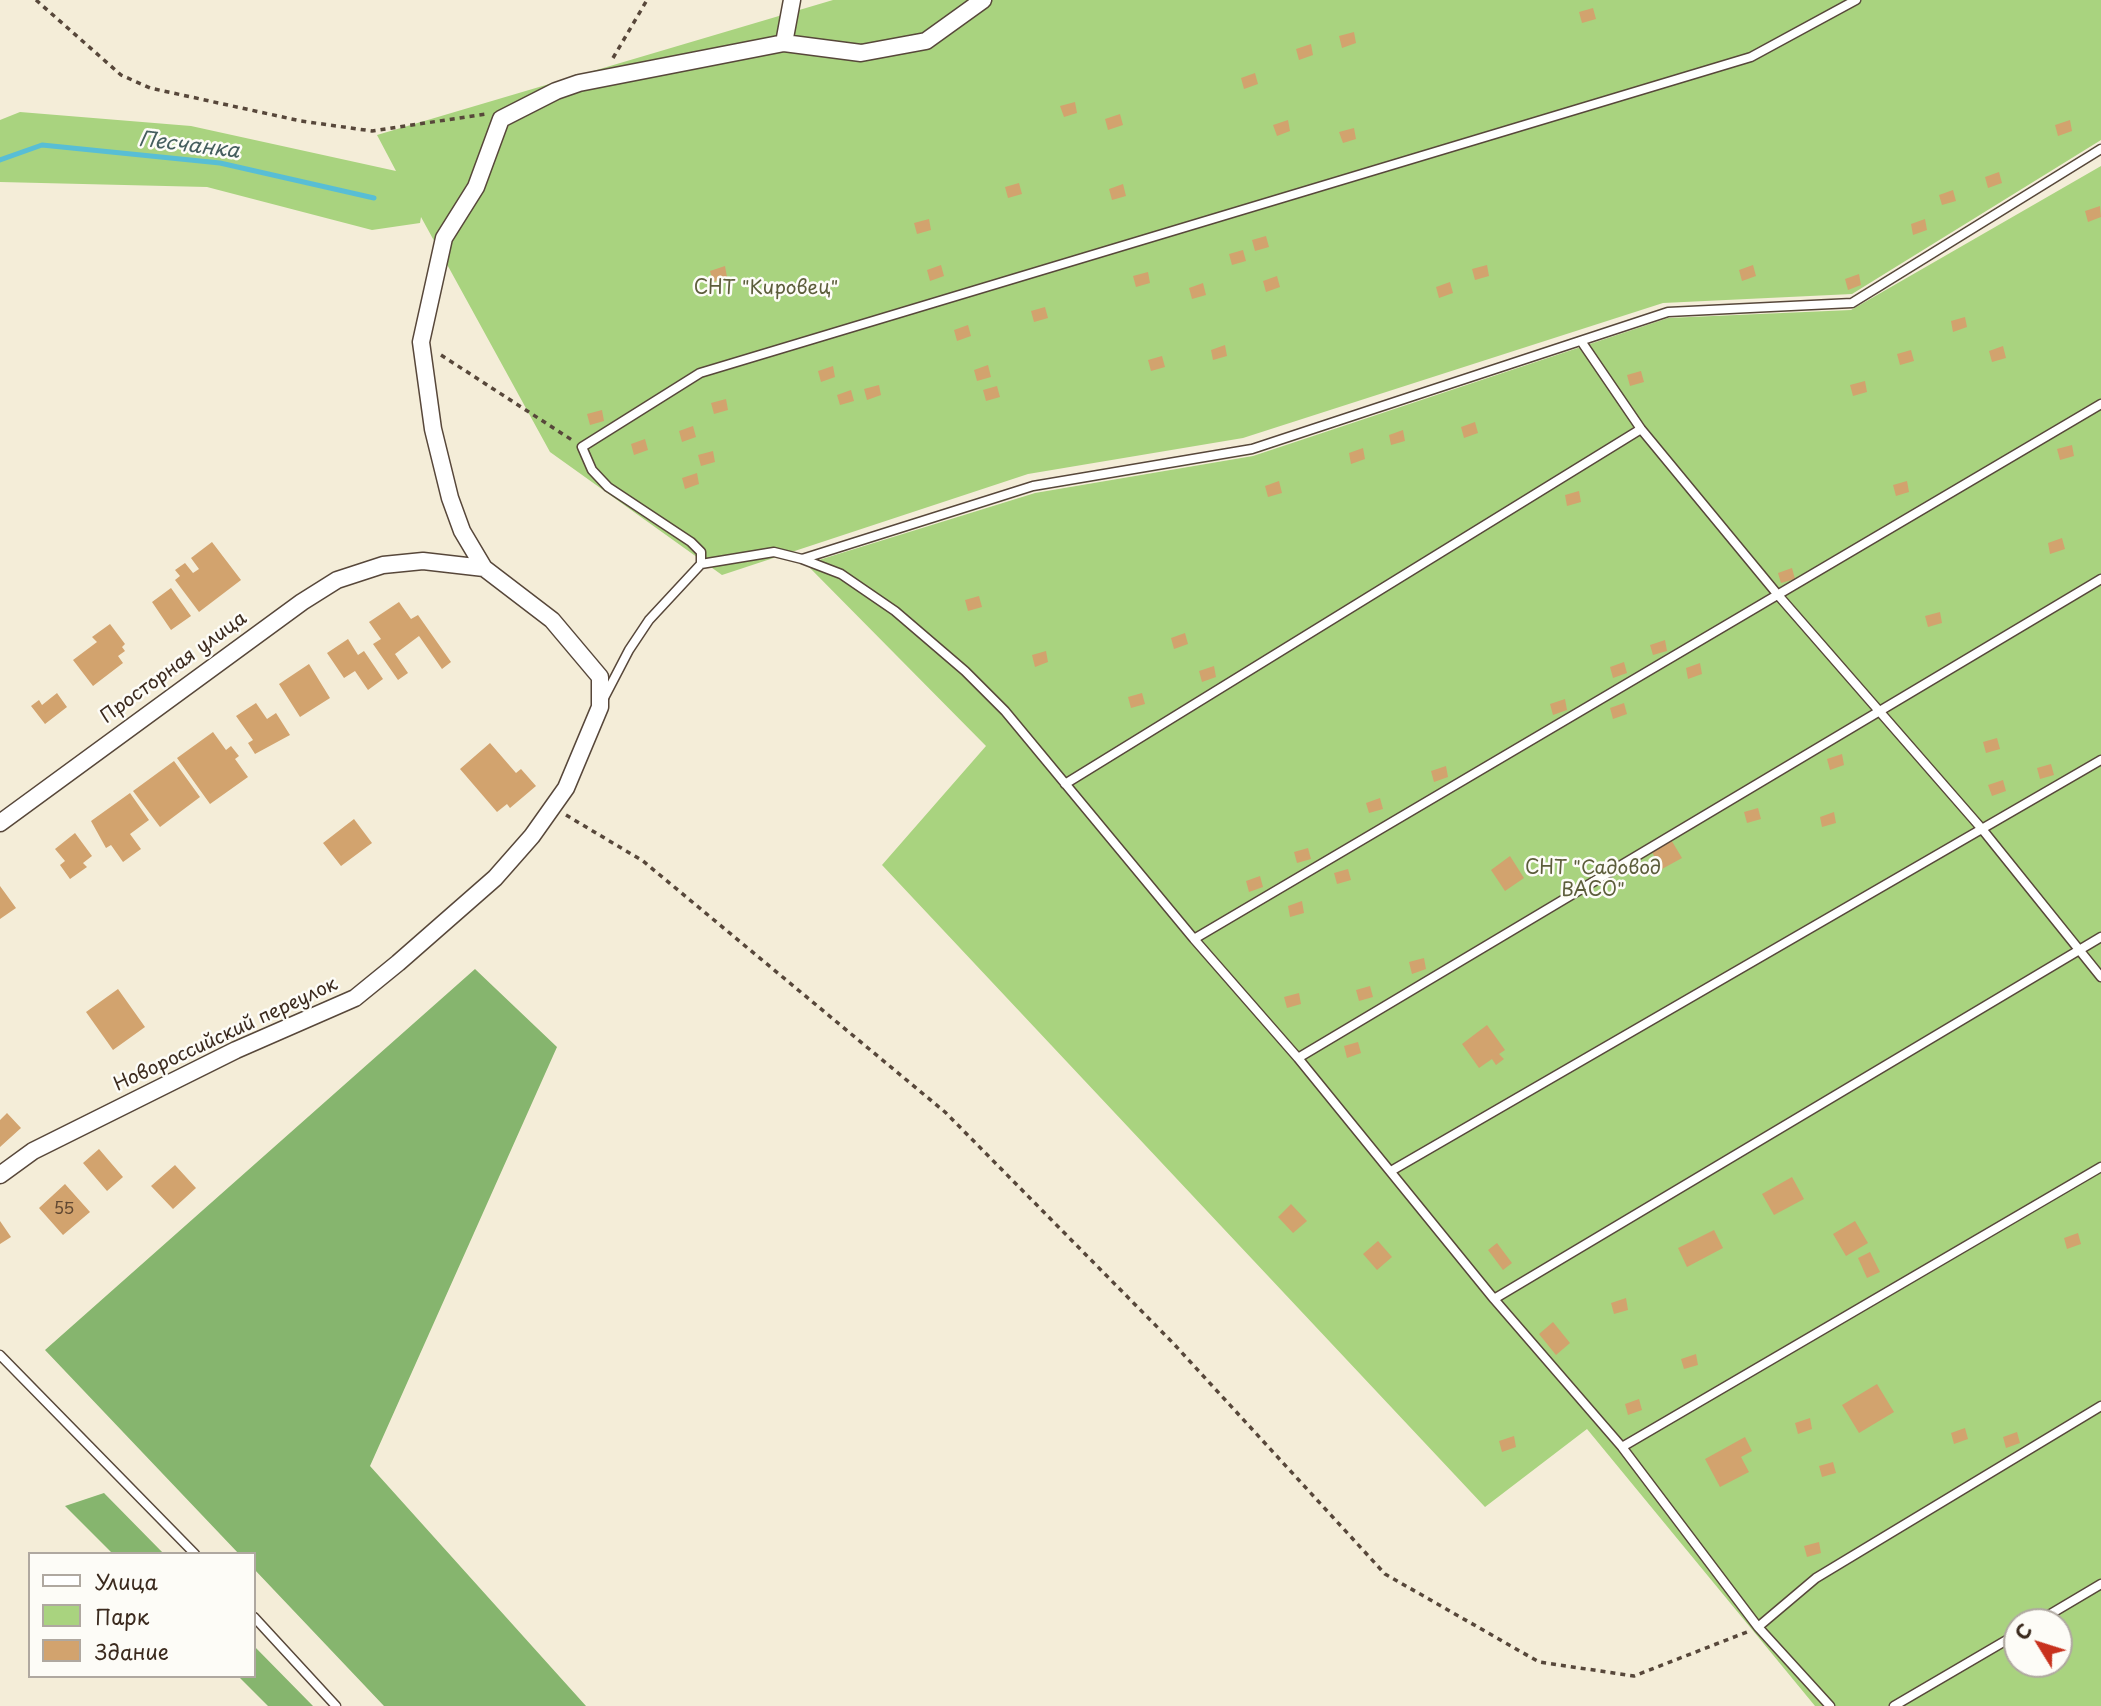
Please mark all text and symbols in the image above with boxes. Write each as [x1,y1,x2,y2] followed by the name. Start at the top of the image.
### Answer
[137,127,241,165] water label: Песчанка
[694,278,838,300] park label: СНТ "Кировец"
[96,607,252,729] street label: Просторная улица
[1525,858,1661,902] park label: СНТ "Садовод ВАСО"
[111,973,341,1097] street label: Новороссийский переулок
[54,1200,74,1220] house number: 55
[28,1552,256,1678] legend
[95,1565,158,1597] text: Улица
[95,1600,149,1632] text: Парк
[2003,1608,2073,1678] north arrow
[2008,1617,2038,1646] text: С
[95,1635,169,1667] text: Здание

